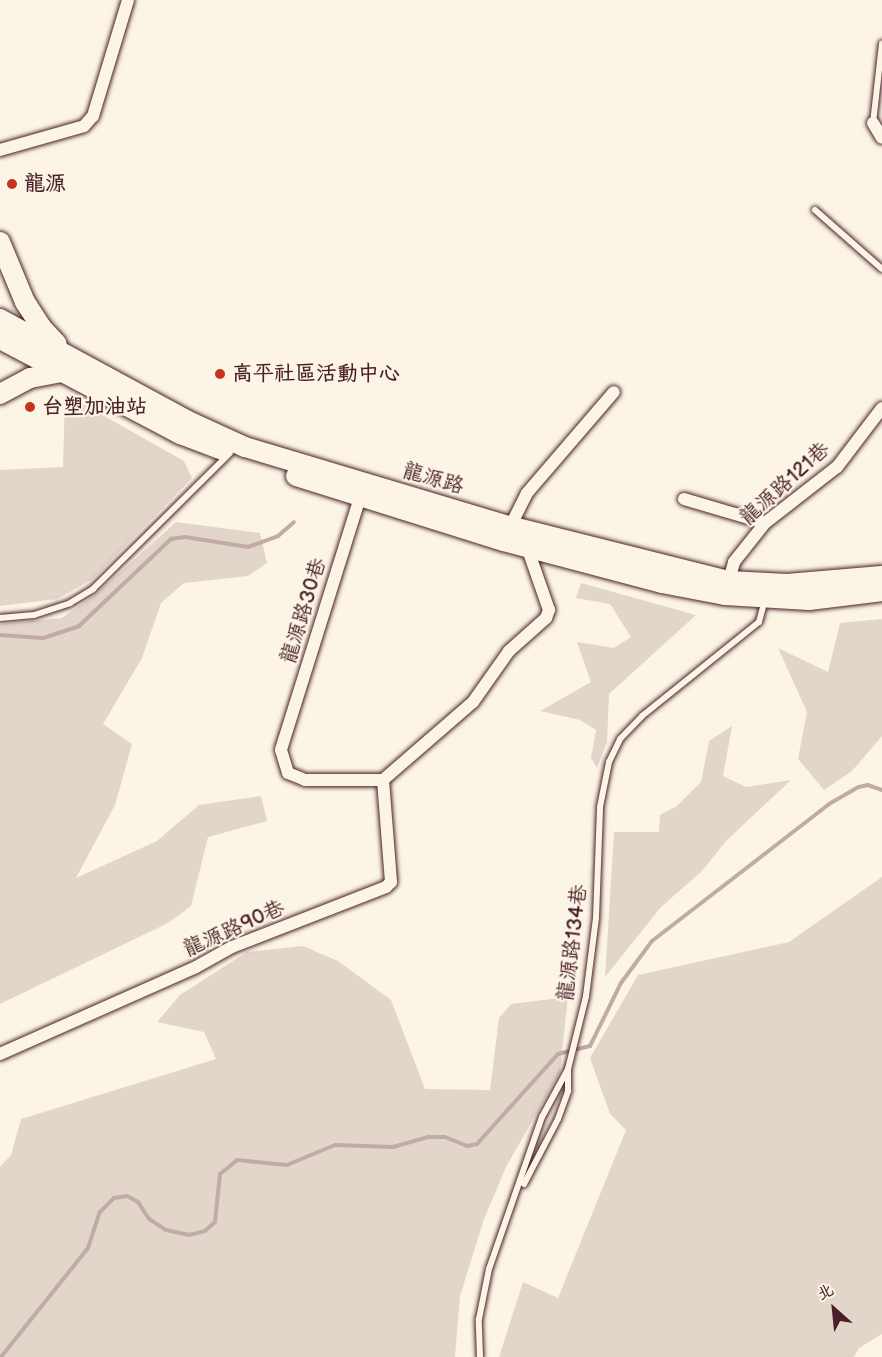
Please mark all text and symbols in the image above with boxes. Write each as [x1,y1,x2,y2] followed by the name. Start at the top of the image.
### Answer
[24,171,66,197] place label: 龍源
[5,177,19,191] marker: 龍源
[232,361,400,387] place label: 高平社區活動中心
[213,367,227,381] marker: 高平社區活動中心
[42,394,147,420] place label: 台塑加油站
[23,400,37,414] marker: 台塑加油站
[735,437,835,531] street label: 龍源路121巷
[399,458,467,500] street label: 龍源路
[276,555,332,667] street label: 龍源路30巷
[553,883,593,1003] street label: 龍源路134巷
[179,895,289,963] street label: 龍源路90巷
[804,1279,864,1339] north arrow
[814,1280,837,1305] text: 北

